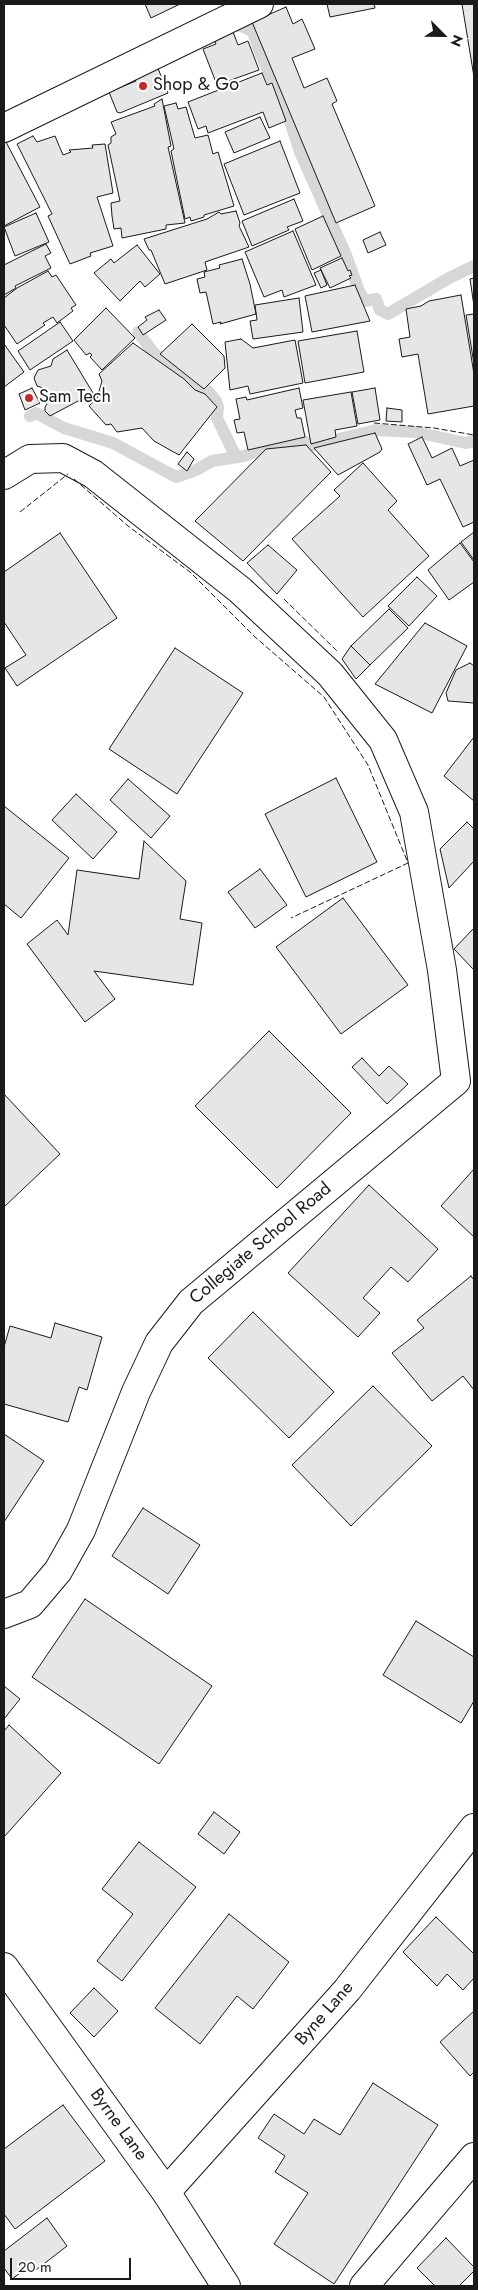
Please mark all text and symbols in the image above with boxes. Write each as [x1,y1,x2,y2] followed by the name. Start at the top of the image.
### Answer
[418,10,468,60] north arrow
[445,32,468,50] text: N
[153,75,239,97] place label: Shop & Go
[137,80,149,92] marker: Shop & Go
[39,387,111,409] place label: Sam Tech
[23,392,35,404] marker: Sam Tech
[186,1178,336,1310] street label: Collegiate School Road
[291,1978,359,2050] street label: Byne Lane
[85,2085,151,2165] street label: Byrne Lane
[12,2248,134,2280] scale bar
[18,2256,52,2278] text: 20 m

